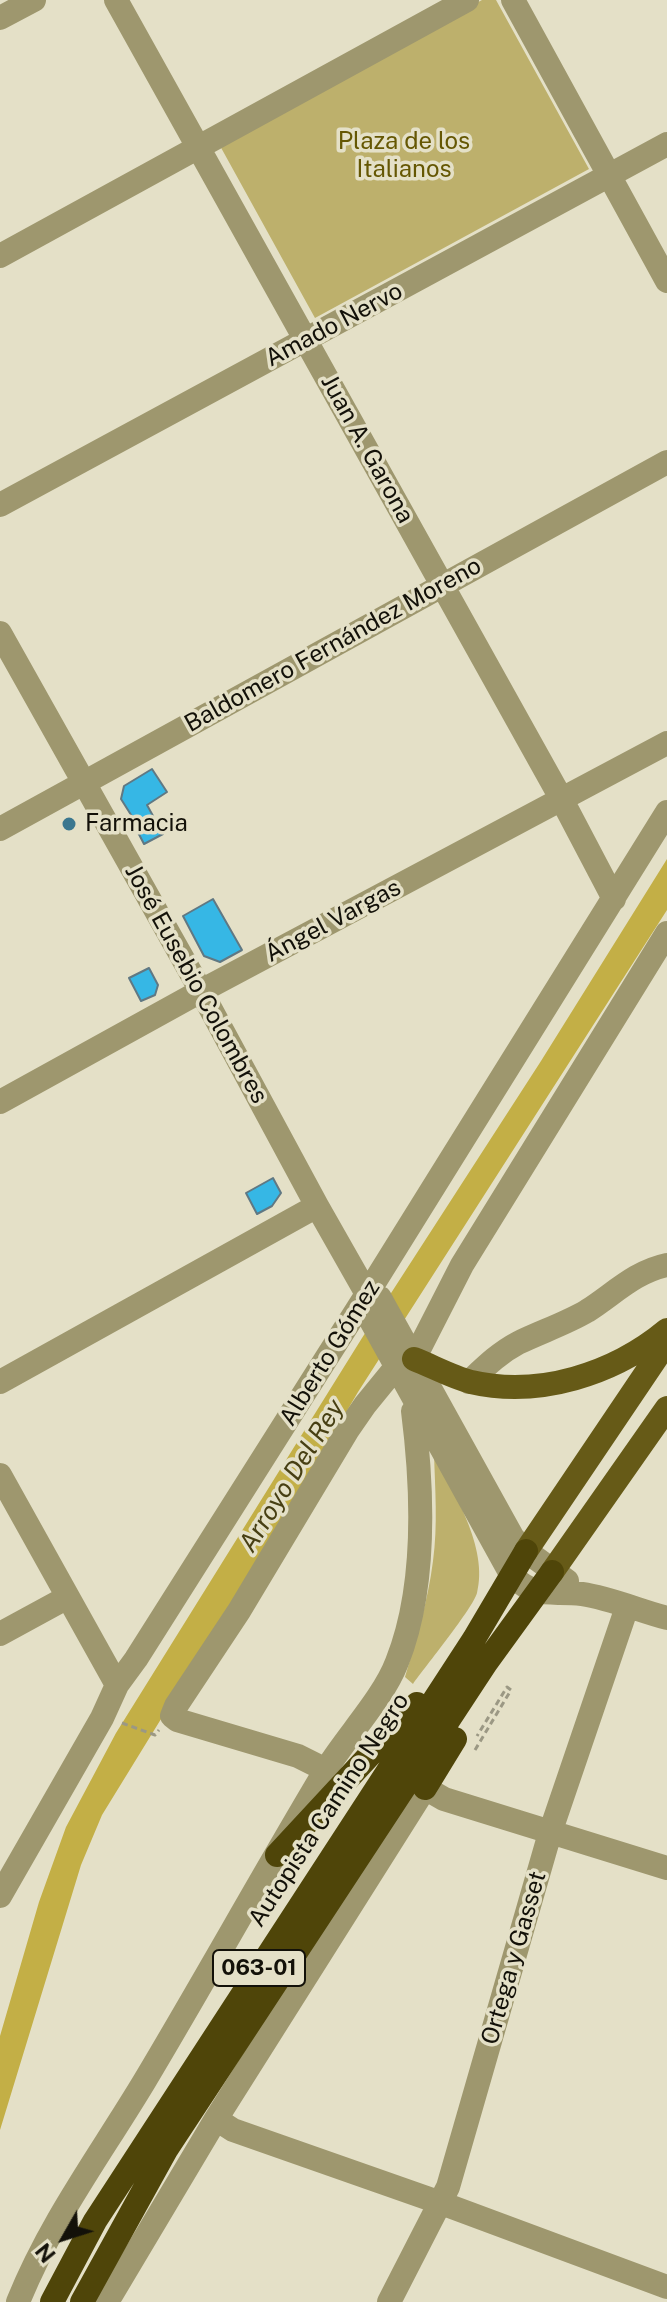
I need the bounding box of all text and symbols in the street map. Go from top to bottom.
park label: Plaza de los Italianos [338,128,470,184]
street label: Amado Nervo [260,277,408,373]
street label: Juan A. Garona [314,370,420,528]
street label: Baldomero Fernández Moreno [180,551,486,739]
place label: Farmacia [85,810,188,838]
marker: Farmacia [60,815,78,833]
street label: José Eusebio Colombres [118,860,274,1108]
street label: Ángel Vargas [260,873,406,969]
street label: Alberto Gómez [274,1275,386,1431]
water label: Arroyo Del Rey [233,1394,351,1558]
street label: Autopista Camino Negro [243,1688,415,1932]
street label: Ortega y Gasset [476,1868,552,2048]
road number: 063-01 [213,1950,305,1986]
north arrow [24,2198,104,2278]
text: N [30,2238,61,2268]

